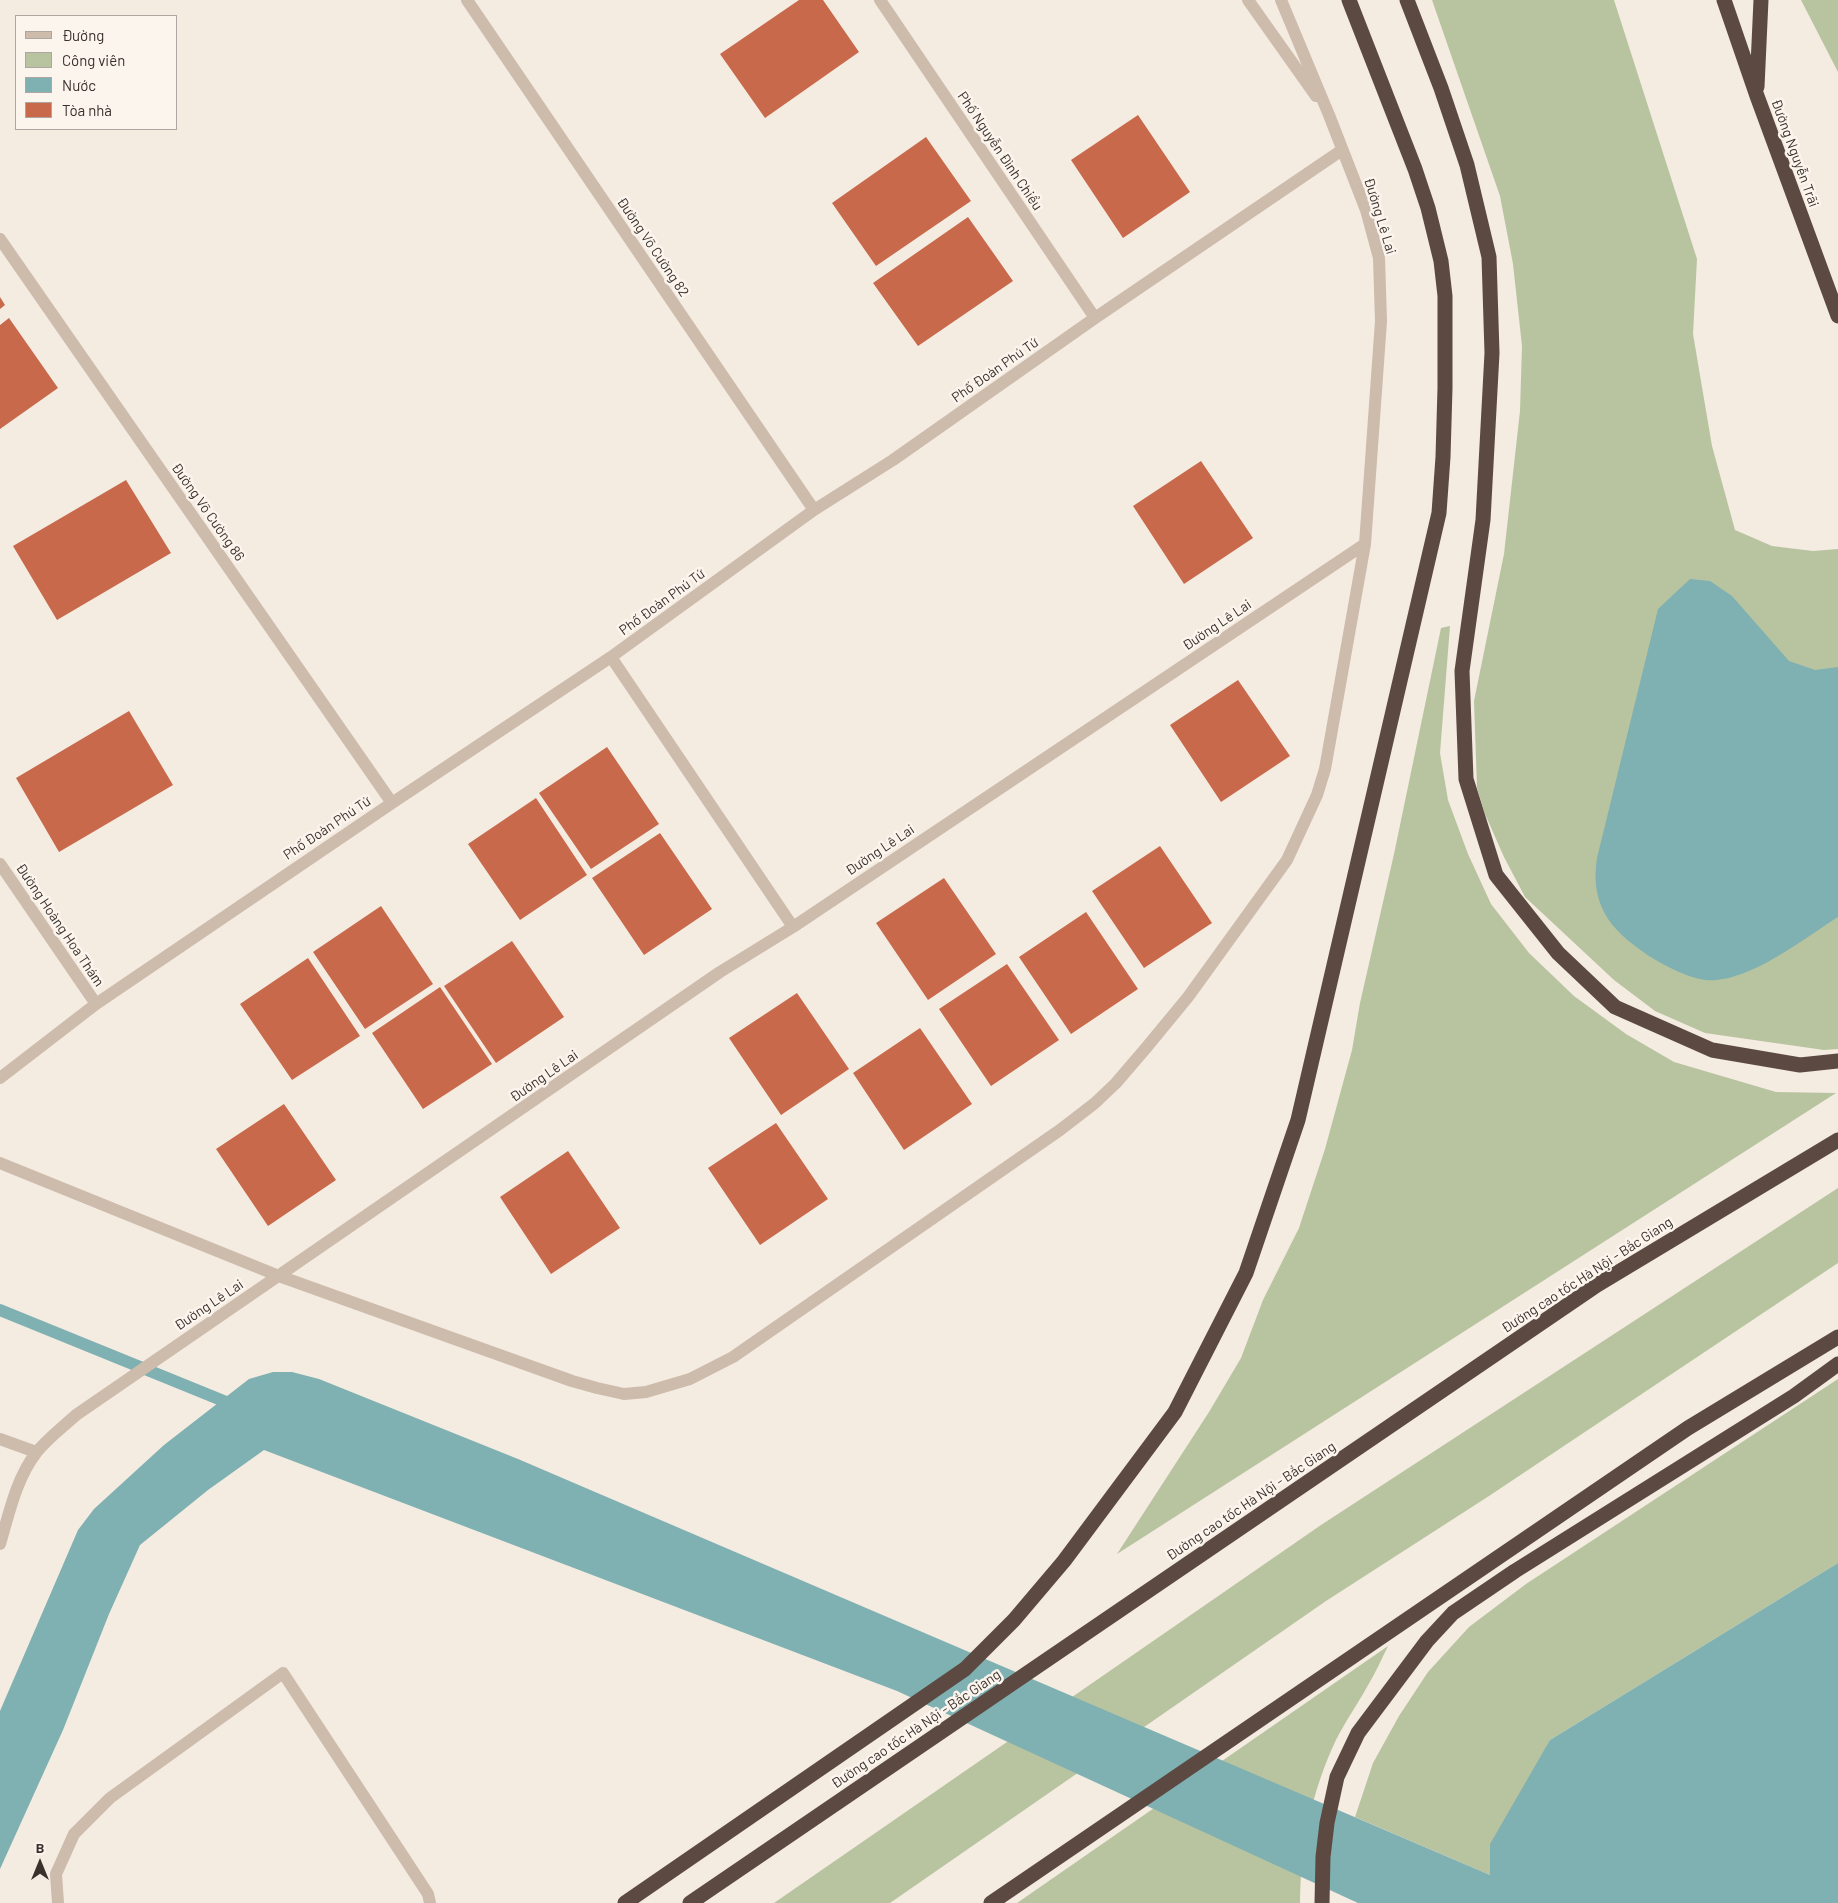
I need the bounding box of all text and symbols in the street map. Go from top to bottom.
legend [15,15,178,130]
text: Đường [62,26,104,44]
text: Công viên [62,51,125,69]
text: Nước [62,76,96,94]
street label: Phố Nguyễn Đình Chiểu [954,88,1046,214]
street label: Đường Nguyễn Trãi [1768,97,1822,209]
text: Tòa nhà [62,101,112,119]
street label: Đường Lê Lai [1360,176,1400,256]
street label: Đường Võ Cường 82 [614,194,692,300]
street label: Phố Đoàn Phú Tứ [948,334,1042,406]
street label: Đường Võ Cường 86 [168,460,248,564]
street label: Phố Đoàn Phú Tứ [616,565,708,639]
street label: Đường Lê Lai [1179,596,1255,654]
street label: Phố Đoàn Phú Tứ [280,793,374,863]
street label: Đường Lê Lai [842,821,918,879]
street label: Đường Hoàng Hoa Thám [12,860,108,990]
street label: Đường Lê Lai [507,1046,581,1106]
street label: Đường cao tốc Hà Nội - Bắc Giang [1498,1213,1676,1337]
street label: Đường Lê Lai [171,1276,247,1334]
street label: Đường cao tốc Hà Nội - Bắc Giang [1163,1438,1339,1564]
street label: Đường cao tốc Hà Nội - Bắc Giang [828,1666,1004,1792]
north arrow [15,1838,65,1888]
text: B [36,1839,44,1856]

